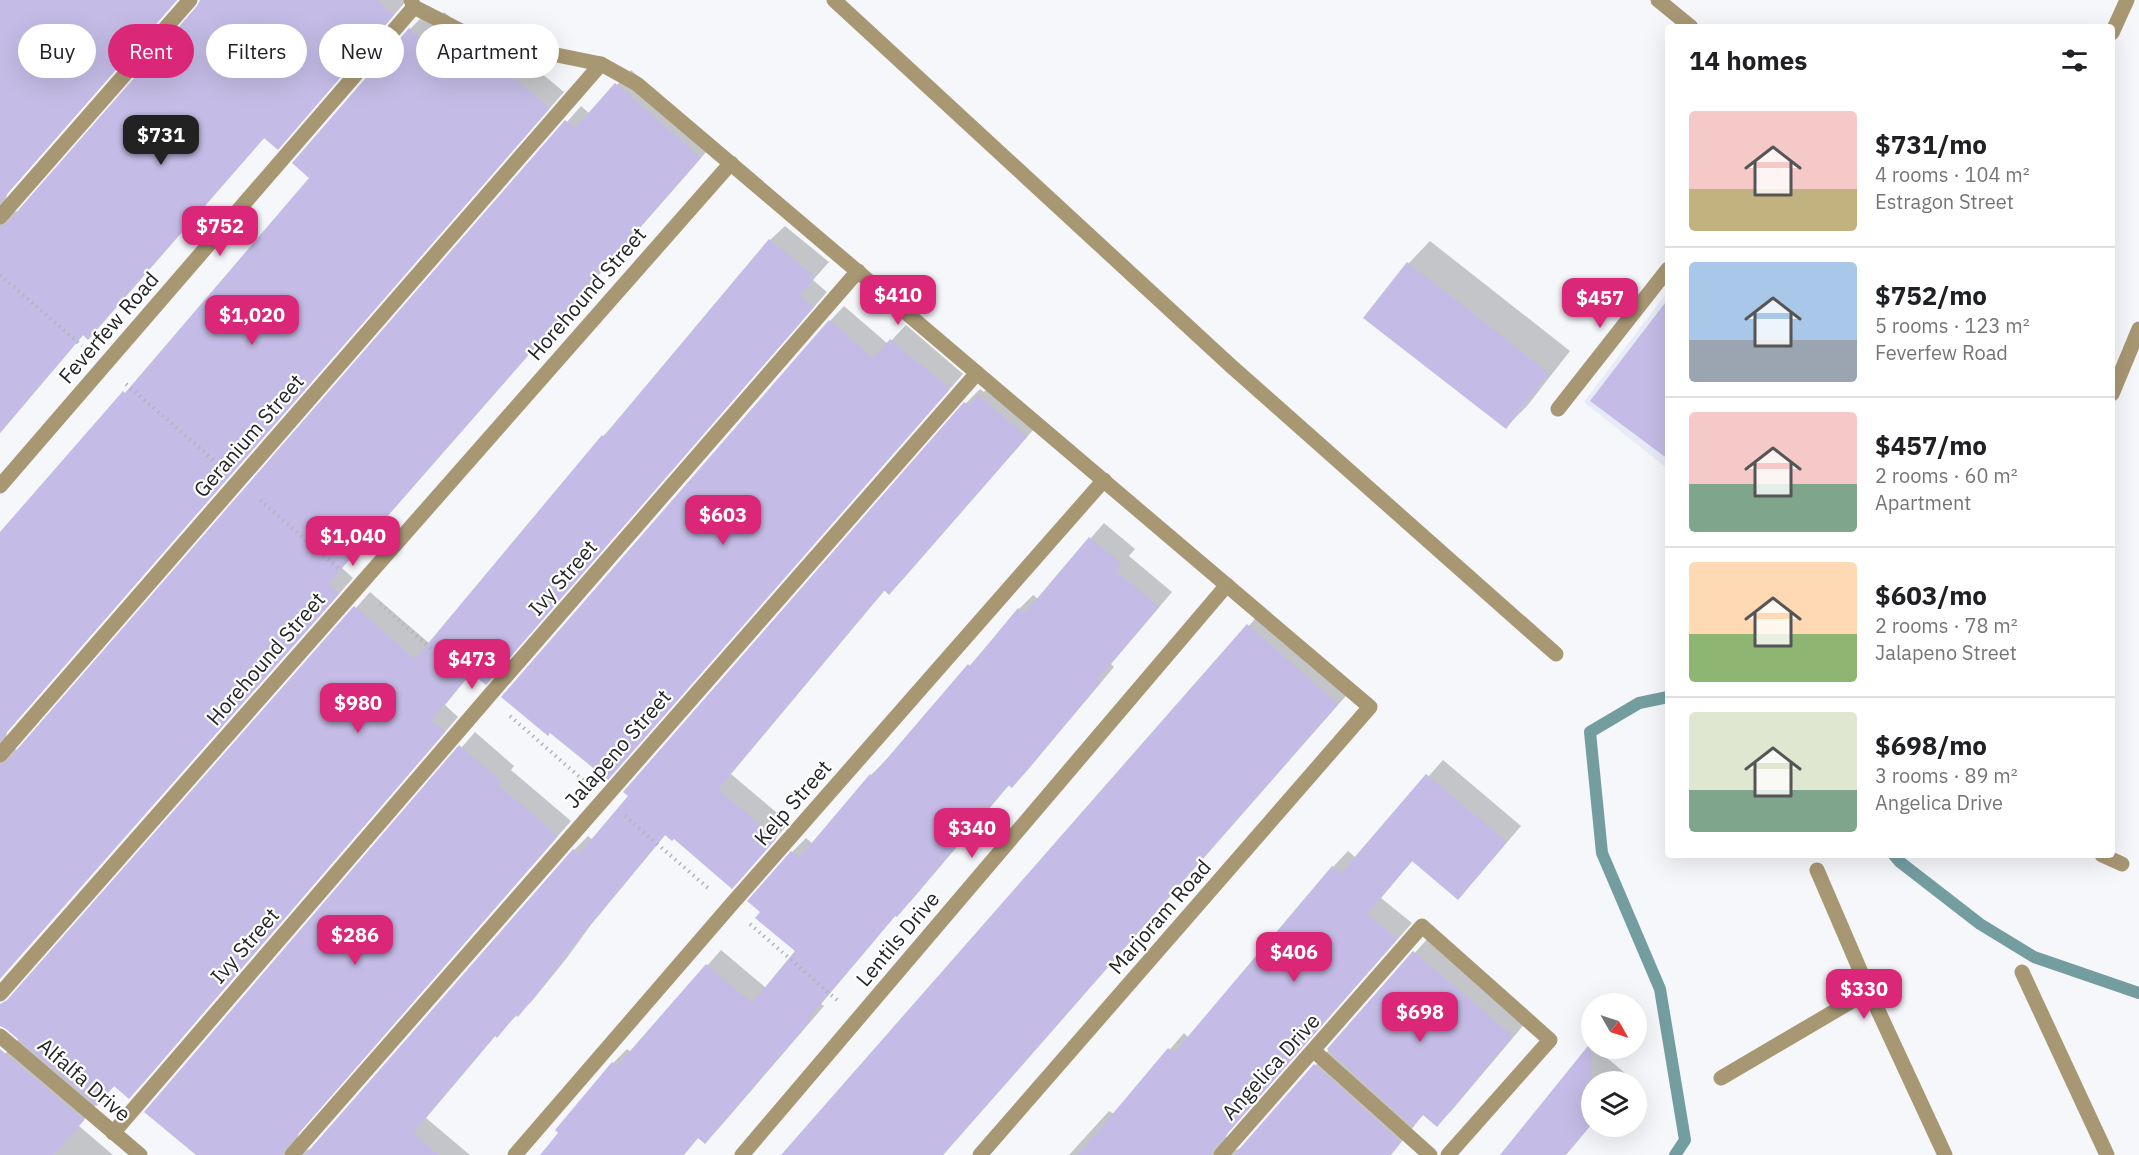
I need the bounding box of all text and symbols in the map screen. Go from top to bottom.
chip: Buy [18,24,96,78]
chip: Rent [108,24,194,78]
chip: Filters [206,24,307,78]
chip: New [319,24,404,78]
chip: Apartment [416,24,559,78]
text: 14 homes [1689,43,1807,77]
icon: filters [2058,44,2091,77]
pin: $731 [125,115,197,166]
text: $731 [137,121,185,148]
text: $731/mo [1875,127,1987,161]
icon: home [1737,135,1809,207]
text: 4 rooms · 104 m² [1875,161,2030,188]
text: Estragon Street [1875,188,2014,215]
pin: $752 [184,206,256,257]
text: $752 [196,212,244,239]
street label: Horehound Street [521,221,652,366]
street label: Feverfew Road [52,265,165,389]
pin: $410 [862,275,934,326]
pin: $457 [1564,278,1636,329]
text: $752/mo [1875,278,1987,312]
text: $410 [874,281,922,308]
text: $457 [1576,284,1624,311]
icon: home [1737,286,1809,358]
pin: $1,020 [203,295,301,346]
text: $1,020 [219,301,285,328]
text: 5 rooms · 123 m² [1875,312,2030,339]
text: Feverfew Road [1875,339,2008,366]
street label: Geranium Street [187,368,310,503]
text: $457/mo [1875,428,1987,462]
icon: home [1737,436,1809,508]
text: 2 rooms · 60 m² [1875,462,2018,489]
text: Apartment [1875,489,1971,516]
pin: $603 [687,495,759,546]
text: $603 [699,501,747,528]
pin: $1,040 [304,516,402,567]
text: $1,040 [320,522,386,549]
street label: Ivy Street [522,534,603,621]
text: $603/mo [1875,578,1987,612]
street label: Horehound Street [200,586,331,731]
icon: home [1737,586,1809,658]
text: 2 rooms · 78 m² [1875,612,2018,639]
pin: $473 [436,639,508,690]
text: Jalapeno Street [1875,639,2017,666]
text: $473 [448,645,496,672]
pin: $980 [322,683,394,734]
street label: Jalapeno Street [558,683,677,814]
text: $980 [334,689,382,716]
text: $698/mo [1875,728,1987,762]
icon: home [1737,736,1809,808]
street label: Kelp Street [747,754,837,851]
text: 3 rooms · 89 m² [1875,762,2018,789]
text: Angelica Drive [1875,789,2003,816]
pin: $340 [936,808,1008,859]
text: $340 [948,814,996,841]
street label: Marjoram Road [1102,853,1217,980]
street label: Lentils Drive [849,885,945,992]
street label: Ivy Street [204,902,285,989]
pin: $286 [319,915,391,966]
text: $286 [331,921,379,948]
pin: $406 [1258,932,1330,983]
text: $406 [1270,938,1318,965]
pin: $330 [1828,969,1900,1020]
text: $330 [1840,975,1888,1002]
pin: $698 [1384,992,1456,1043]
north arrow [1581,993,1647,1059]
map controls [1581,993,1647,1137]
text: $698 [1396,998,1444,1025]
street label: Angelica Drive [1215,1007,1326,1126]
street label: Alfalfa Drive [32,1031,137,1127]
button: layers [1581,1071,1647,1137]

